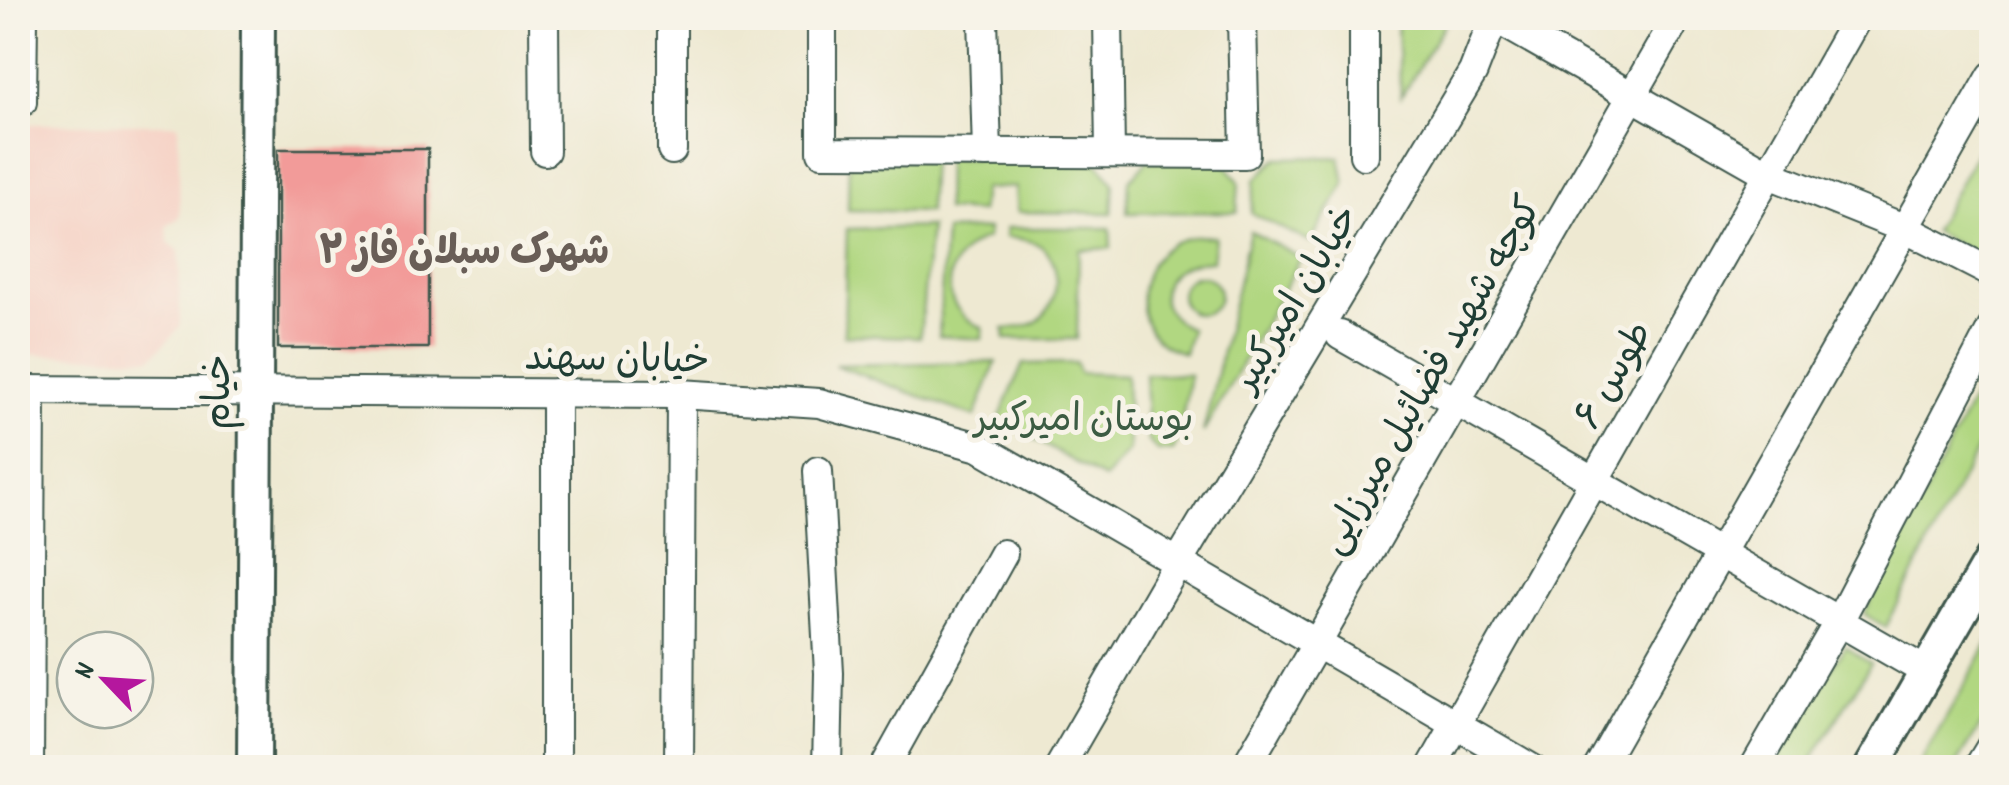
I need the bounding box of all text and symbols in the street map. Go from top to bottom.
street label: کوچه شهید فضائیل میرزایی [1308,187,1559,566]
street label: خیابان امیرکبیر [1220,196,1376,406]
district label: شهرک سبلان فاز ۲ [319,227,609,284]
street label: طوس ۶ [1564,312,1670,441]
street label: خیابان سهند [524,333,710,392]
street label: خیام [194,354,249,430]
park label: بوستان امیرکبیر [971,395,1194,450]
north arrow [55,630,155,730]
text: N [66,657,108,686]

